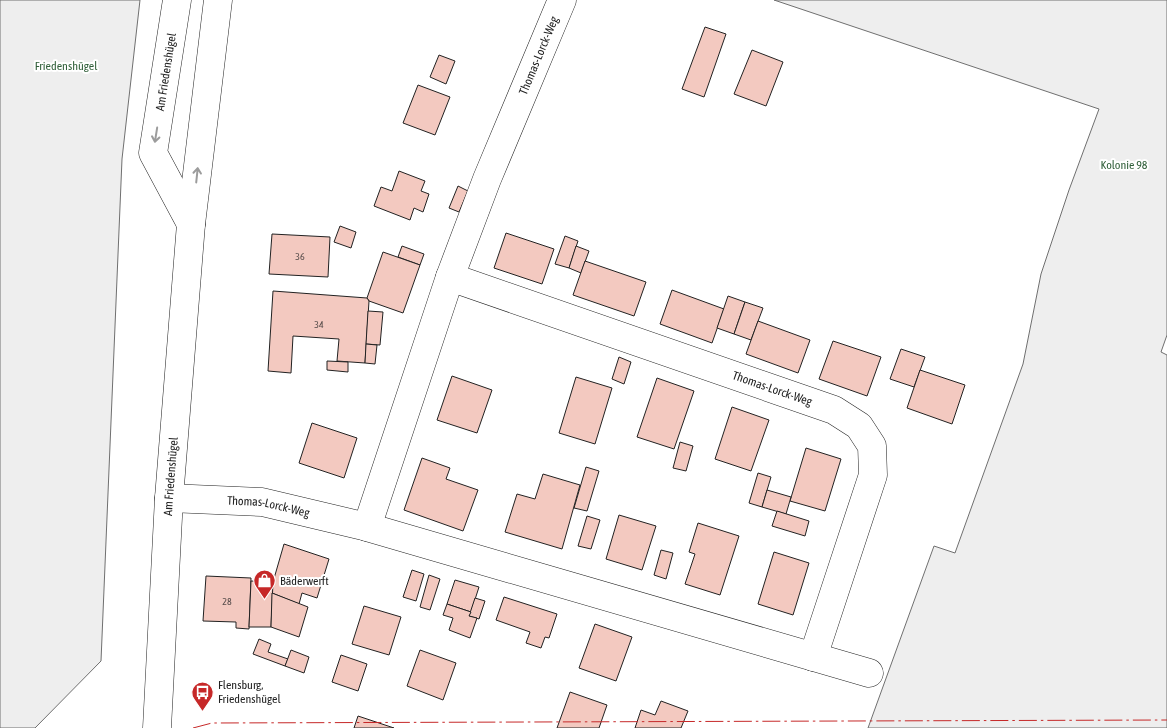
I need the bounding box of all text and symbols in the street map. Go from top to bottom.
street label: Thomas-Lorck-Weg [516,14,562,97]
street label: Am Friedenshügel [153,31,179,112]
park label: Friedenshügel [35,59,98,73]
one-way arrow [151,126,161,142]
park label: Kolonie 98 [1101,158,1148,172]
one-way arrow [192,167,202,183]
house number: 36 [295,251,305,262]
house number: 34 [314,319,324,330]
street label: Thomas-Lorck-Weg [730,368,815,409]
street label: Am Friedenshügel [161,436,181,516]
street label: Thomas-Lorck-Weg [227,494,312,520]
shop icon: Bäderwerft [252,569,276,600]
place label: Bäderwerft [280,574,329,588]
house number: 28 [222,596,232,607]
place label: Flensburg, Friedenshügel [218,678,281,706]
bus stop icon: Flensburg, Friedenshügel [190,680,214,711]

